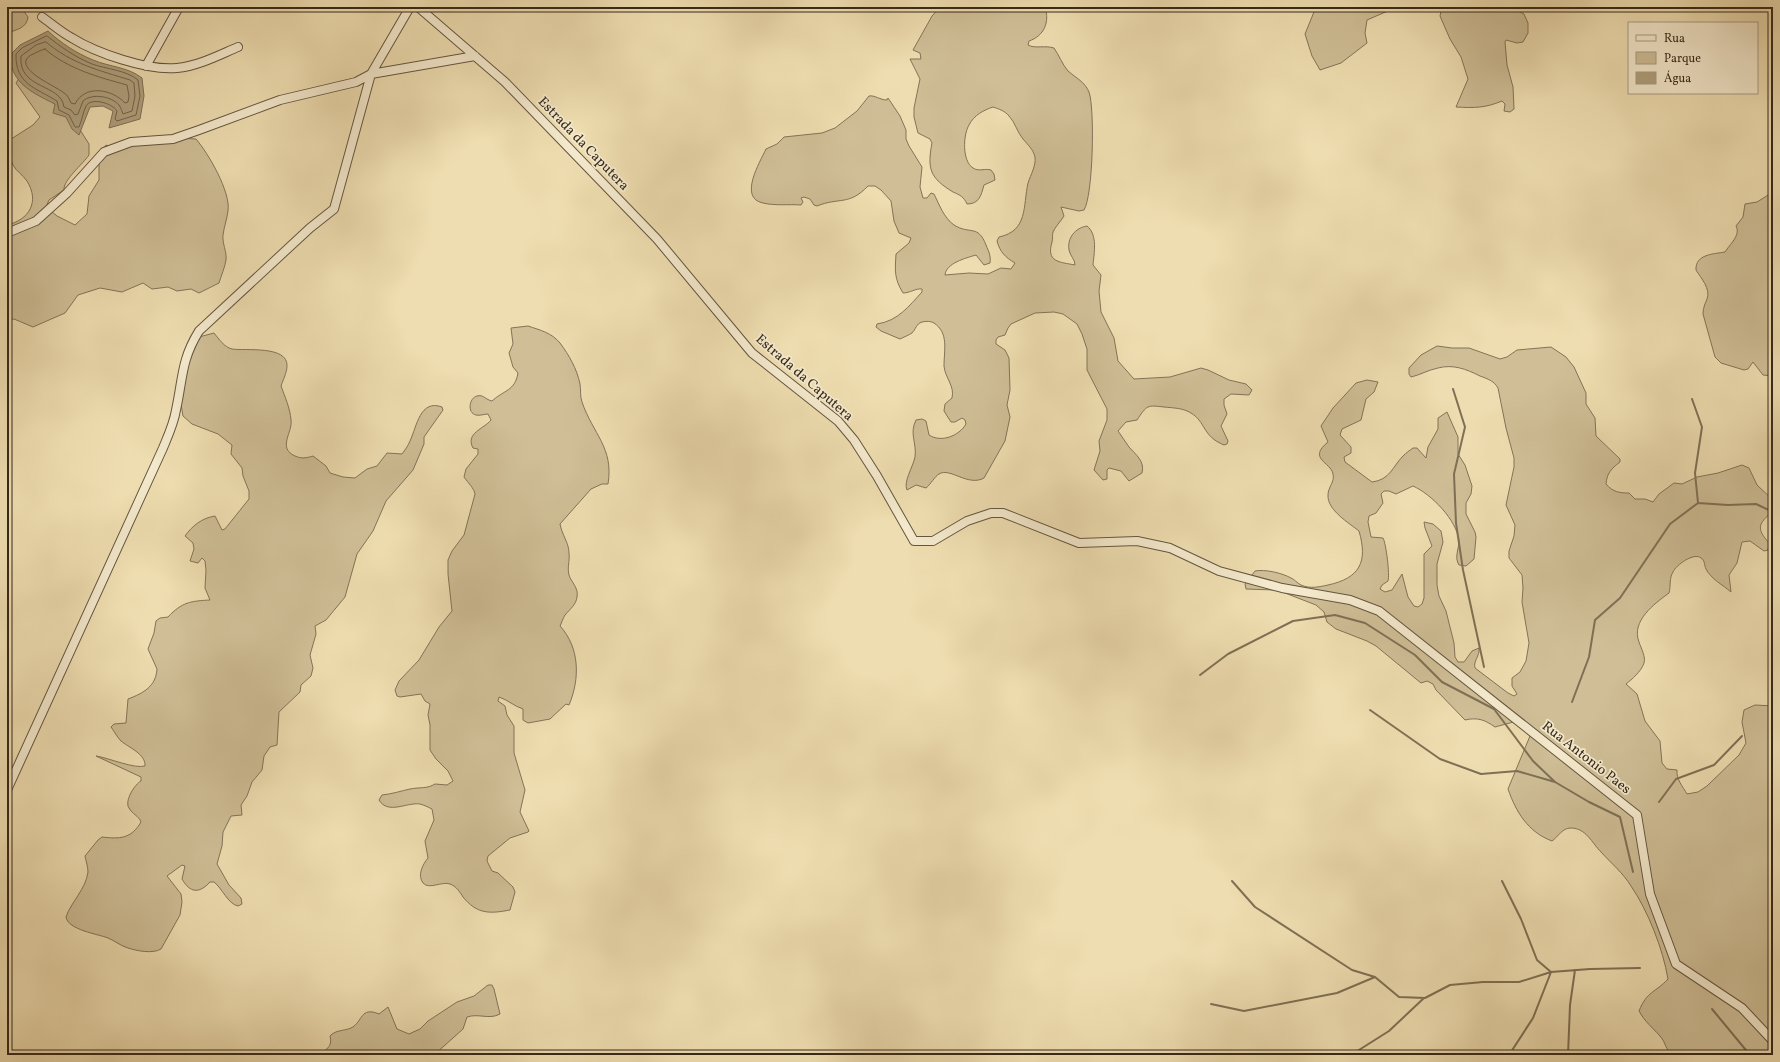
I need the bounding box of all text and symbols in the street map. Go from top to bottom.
legend [1628,22,1758,94]
text: Rua [1664,31,1685,47]
text: Parque [1664,51,1701,67]
text: Água [1664,70,1691,87]
street label: Estrada da Caputera [533,93,633,195]
street label: Estrada da Caputera [751,330,857,426]
street label: Rua Antonio Paes [1538,717,1634,799]

